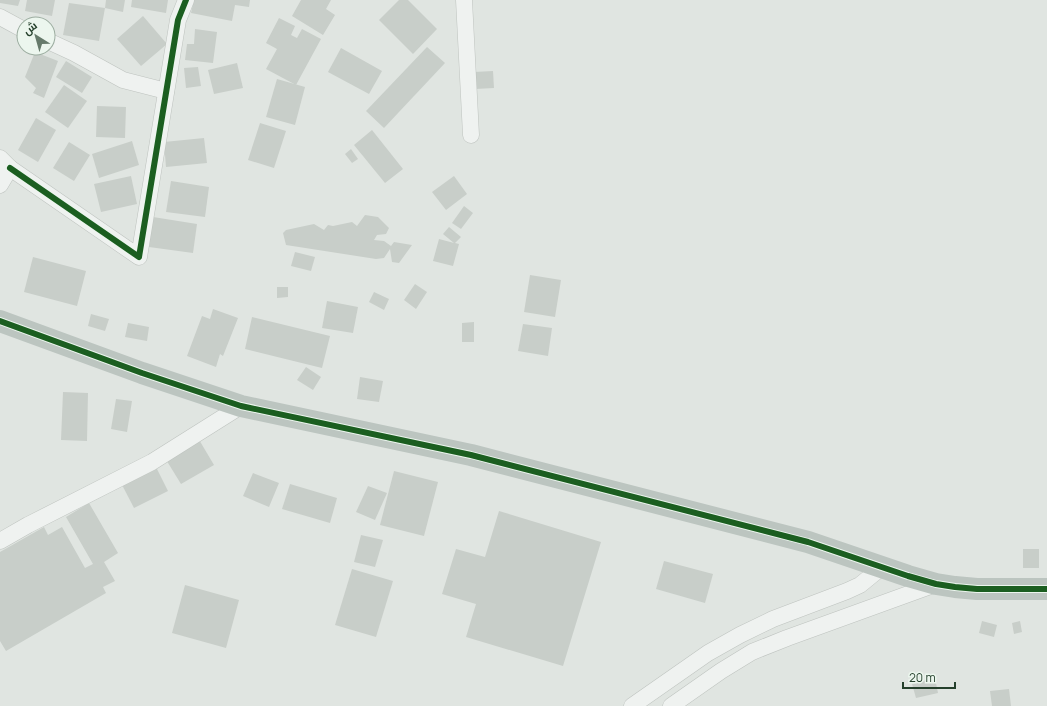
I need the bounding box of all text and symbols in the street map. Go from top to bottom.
north arrow [16,16,56,56]
text: ش [20,17,40,38]
scale bar [903,664,955,690]
text: 20 m [909,669,936,686]

